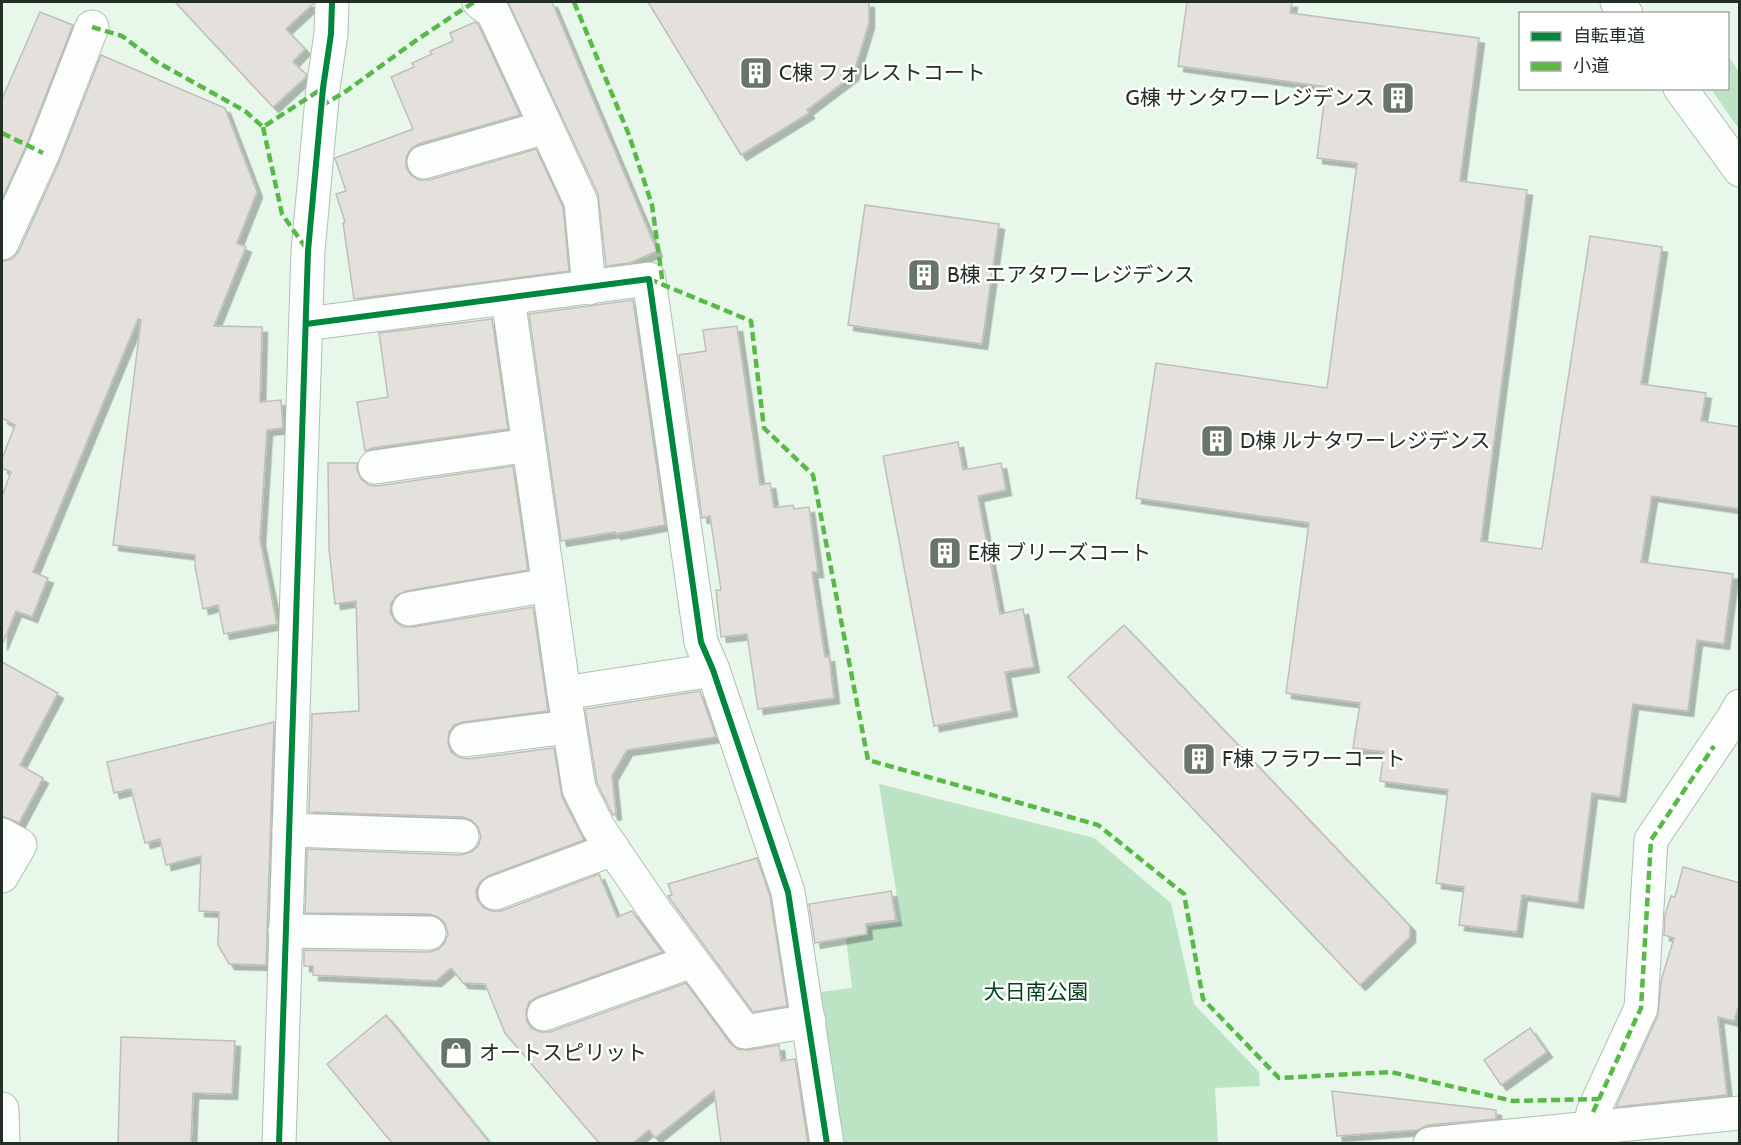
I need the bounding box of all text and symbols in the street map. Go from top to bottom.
legend [1519,12,1729,90]
text: 自転車道 [1573,25,1645,47]
building icon: C棟 フォレストコート [738,55,774,91]
text: 小道 [1573,55,1609,77]
place label: C棟 フォレストコート [779,60,986,85]
building icon: G棟 サンタワーレジデンス [1380,80,1416,116]
place label: G棟 サンタワーレジデンス [1126,85,1375,110]
building icon: B棟 エアタワーレジデンス [906,257,942,293]
place label: B棟 エアタワーレジデンス [947,262,1195,287]
building icon: D棟 ルナタワーレジデンス [1199,423,1235,459]
place label: D棟 ルナタワーレジデンス [1240,428,1491,453]
building icon: E棟 ブリーズコート [927,535,963,571]
place label: E棟 ブリーズコート [968,540,1151,565]
building icon: F棟 フラワーコート [1181,741,1217,777]
place label: F棟 フラワーコート [1222,746,1406,771]
park label: 大日南公園 [984,979,1089,1004]
shop icon: オートスピリット [438,1035,474,1071]
place label: オートスピリット [479,1040,647,1065]

